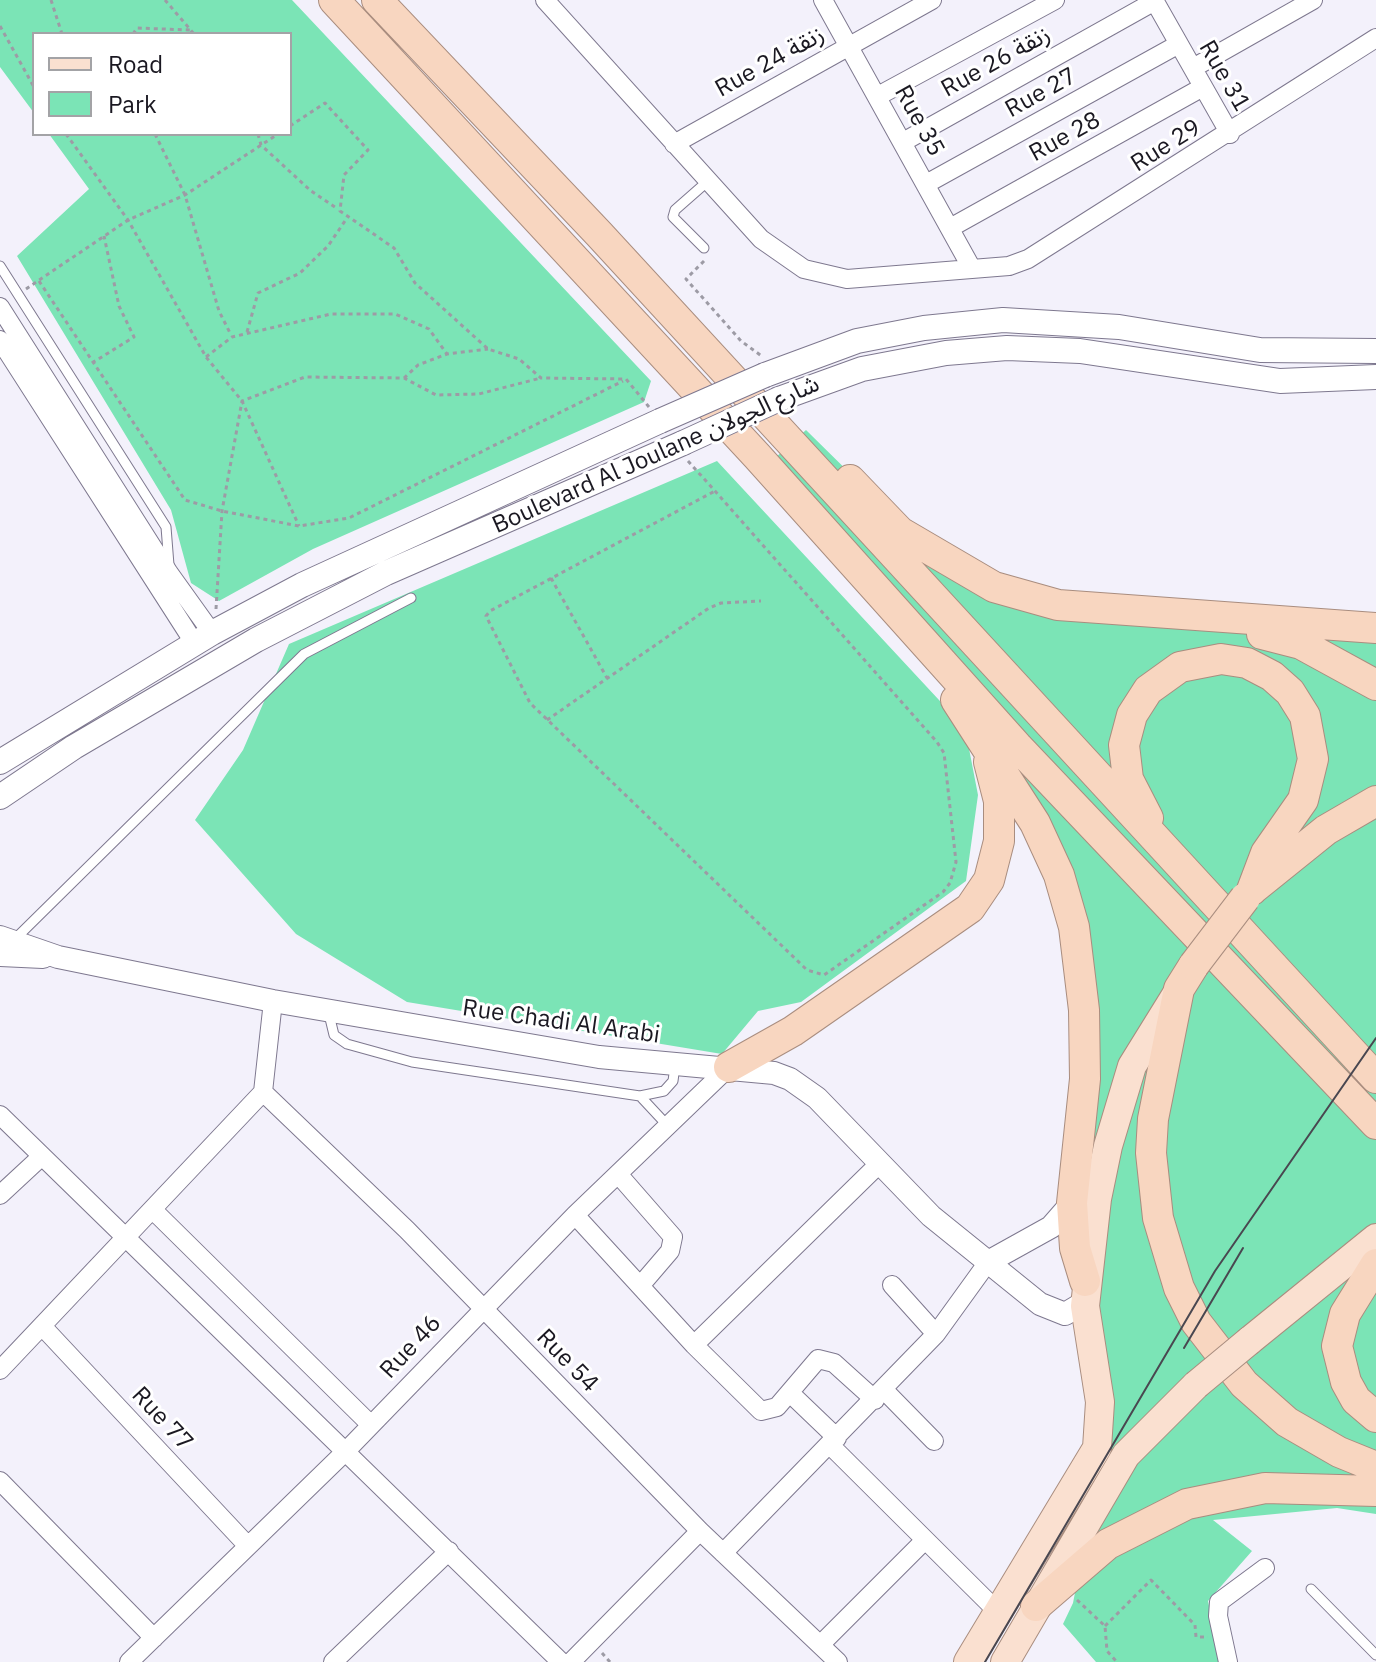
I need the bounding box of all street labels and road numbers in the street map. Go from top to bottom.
street label: Rue 24 زنقة [710,20,830,104]
street label: Rue 26 زنقة [936,20,1056,104]
street label: Rue 31 [1192,36,1256,116]
street label: Rue 27 [1001,62,1081,124]
street label: Rue 35 [888,81,950,161]
street label: Rue 28 [1025,106,1105,168]
street label: Rue 29 [1126,113,1206,179]
street label: Boulevard Al Joulane شارع الجولان [488,370,824,540]
street label: Rue Chadi Al Arabi [460,994,662,1050]
street label: Rue 46 [374,1309,448,1385]
street label: Rue 54 [530,1323,604,1399]
street label: Rue 77 [125,1381,199,1457]

